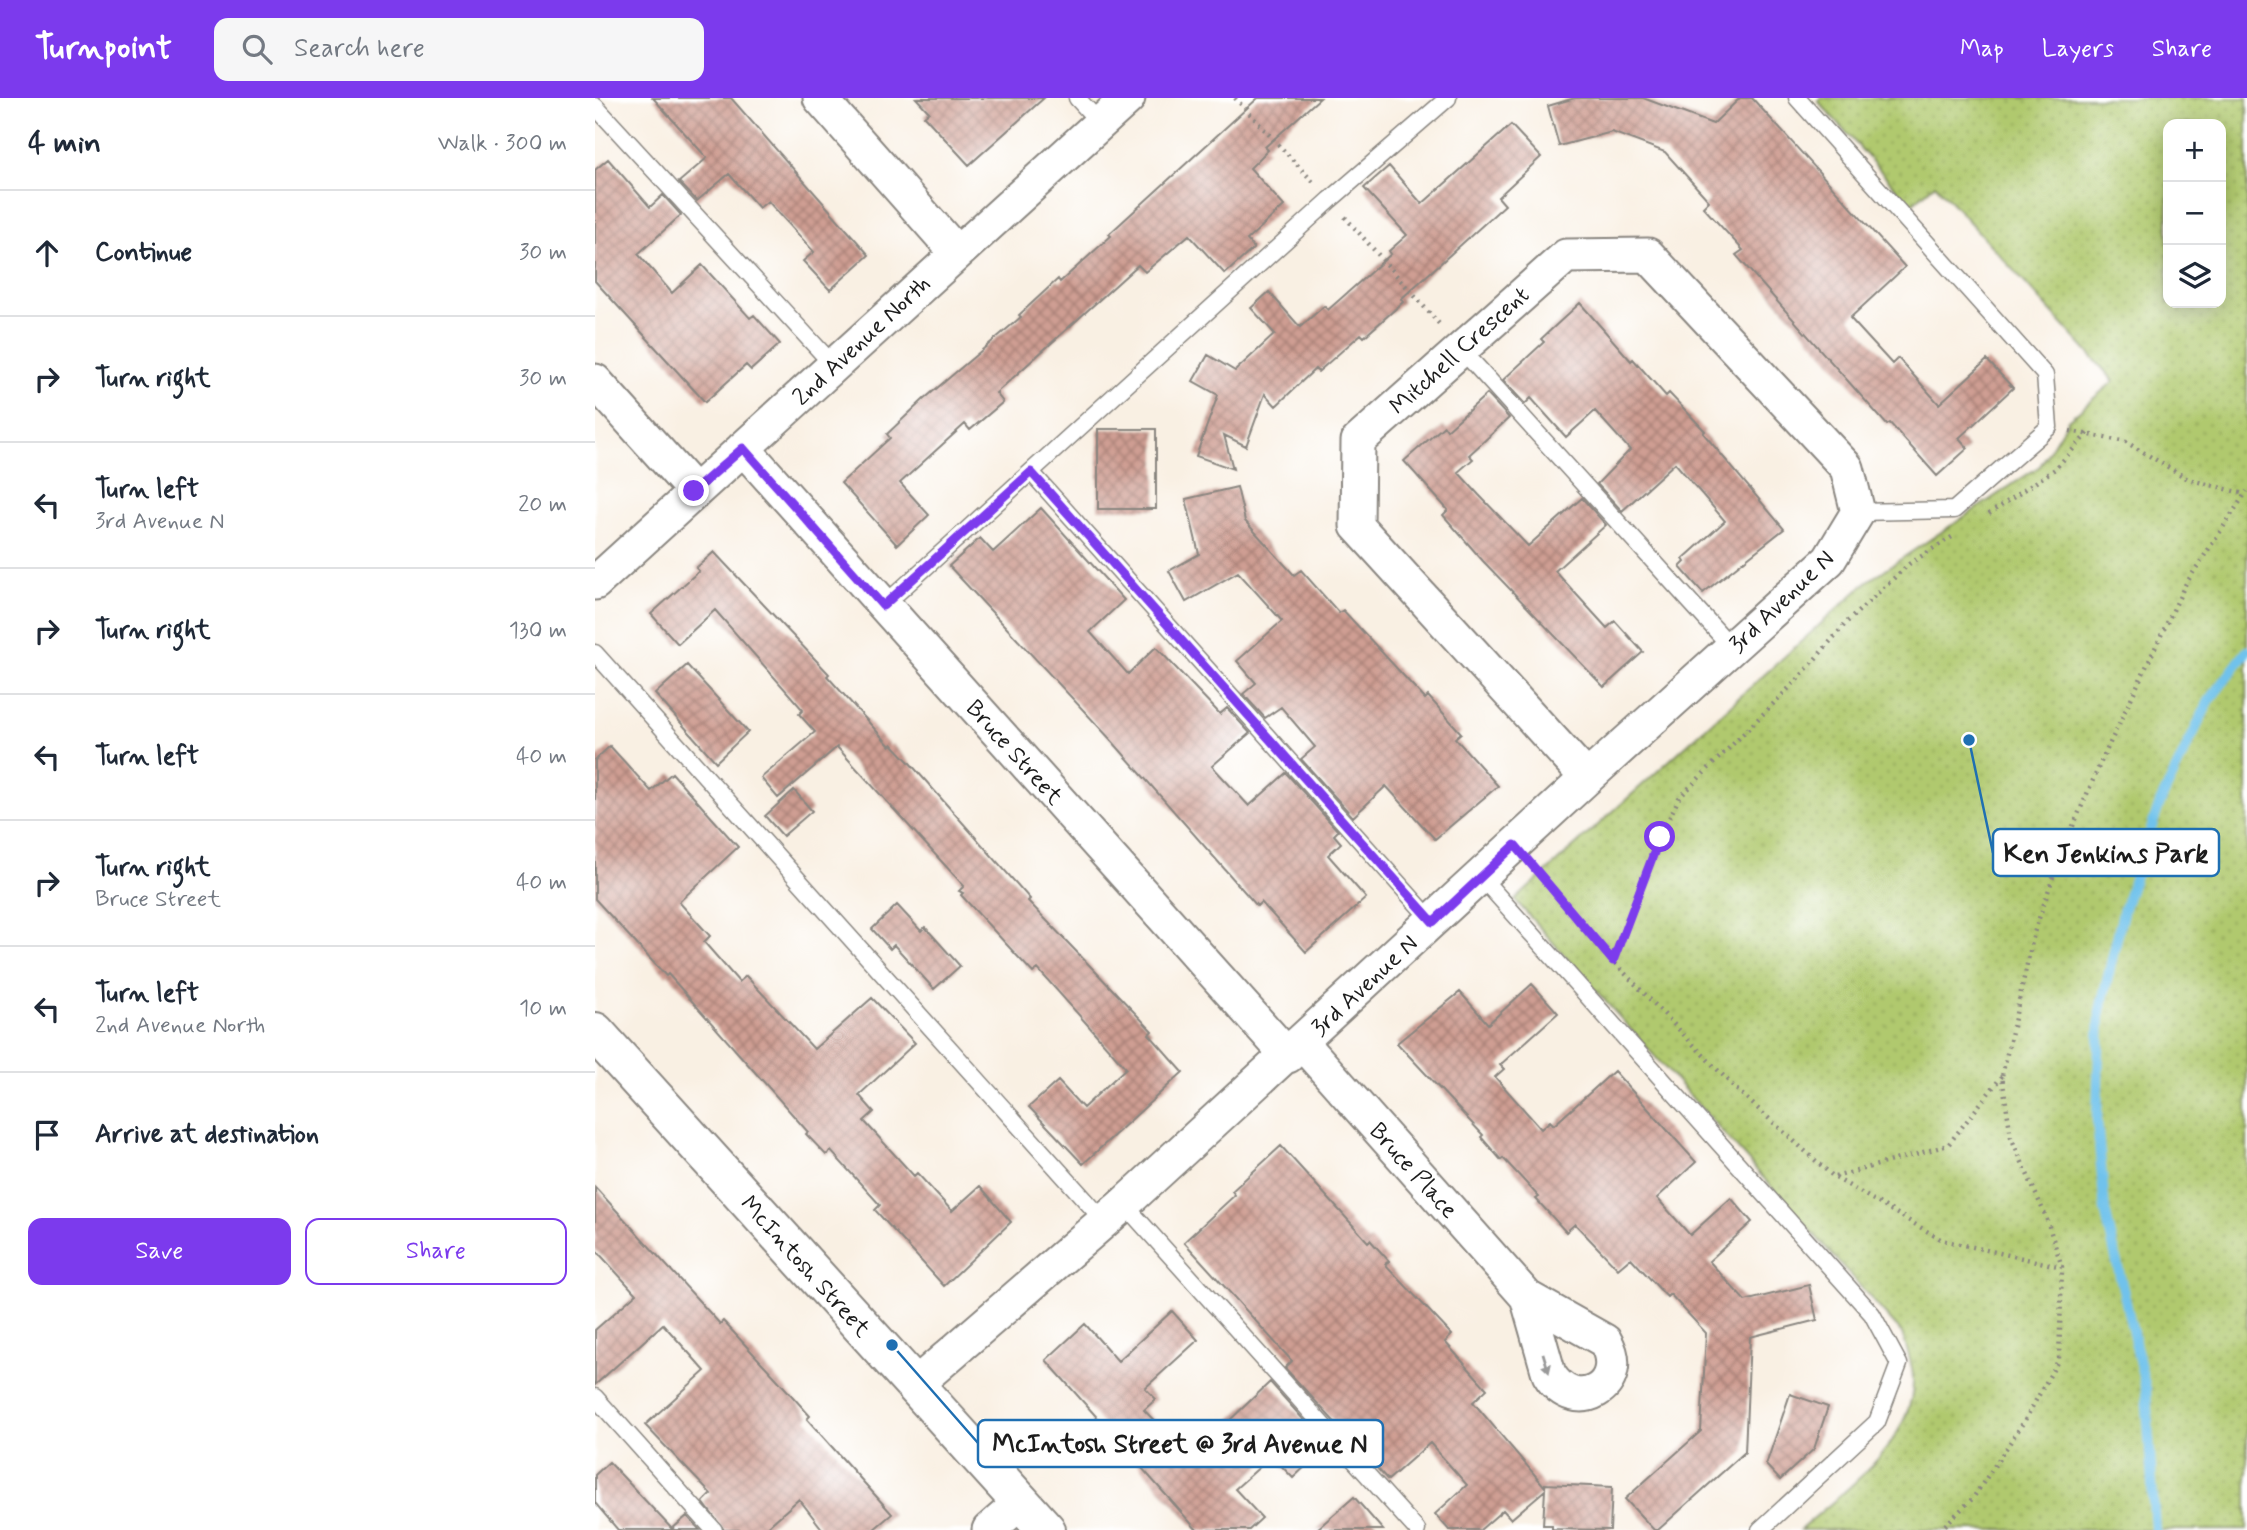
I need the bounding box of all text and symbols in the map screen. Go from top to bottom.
search box [214,18,704,81]
text: Turnpoint [35,27,172,71]
icon: search [238,30,276,68]
text: Search here [294,32,425,66]
text: Map [1960,34,2004,65]
text: Layers [2042,34,2114,65]
text: Share [2152,34,2212,65]
map controls [2163,119,2226,308]
button: + [2163,119,2226,182]
text: 4 min [28,124,101,163]
text: Walk · 300 m [438,129,567,159]
button: − [2163,182,2226,245]
icon: ahead [28,234,66,272]
text: Continue [95,236,192,270]
text: 30 m [519,238,567,268]
button: layers [2163,245,2226,308]
street label: 2nd Avenue North [786,269,938,413]
street label: Mitchell Crescent [1384,280,1536,422]
icon: right [28,360,66,398]
text: Turn right [95,362,211,396]
text: 30 m [519,364,567,394]
text: Turn left [95,473,199,507]
route end [678,475,709,506]
icon: left [28,486,66,524]
text: 20 m [518,490,567,520]
text: 3rd Avenue N [95,507,225,537]
street label: 3rd Avenue N [1723,544,1841,660]
icon: right [28,612,66,650]
text: Turn right [95,614,211,648]
text: 130 m [509,616,567,646]
street label: Bruce Street [958,694,1069,812]
icon: left [28,738,66,776]
text: Turn left [95,740,199,774]
text: 40 m [516,742,567,772]
route start [1644,821,1675,852]
callout: Ken Jenkins Park [1993,829,2219,876]
text: Ken Jenkins Park [2004,838,2208,872]
text: Turn right [95,851,211,885]
icon: right [28,864,66,902]
text: 40 m [516,868,567,898]
text: Bruce Street [95,885,221,915]
street label: 3rd Avenue N [1305,929,1425,1044]
text: Turn left [95,977,199,1011]
icon: left [28,990,66,1028]
text: 10 m [519,994,567,1024]
text: 2nd Avenue North [95,1011,265,1041]
icon: arrive [28,1116,66,1154]
street label: Bruce Place [1362,1117,1464,1226]
text: Arrive at destination [95,1118,319,1152]
street label: McIntosh Street [733,1189,877,1345]
button: Save [28,1218,291,1285]
button: Share [305,1218,567,1285]
one-way arrow [1541,1353,1551,1374]
callout: McIntosh Street @ 3rd Avenue N [978,1420,1383,1467]
text: McIntosh Street @ 3rd Avenue N [992,1428,1368,1462]

